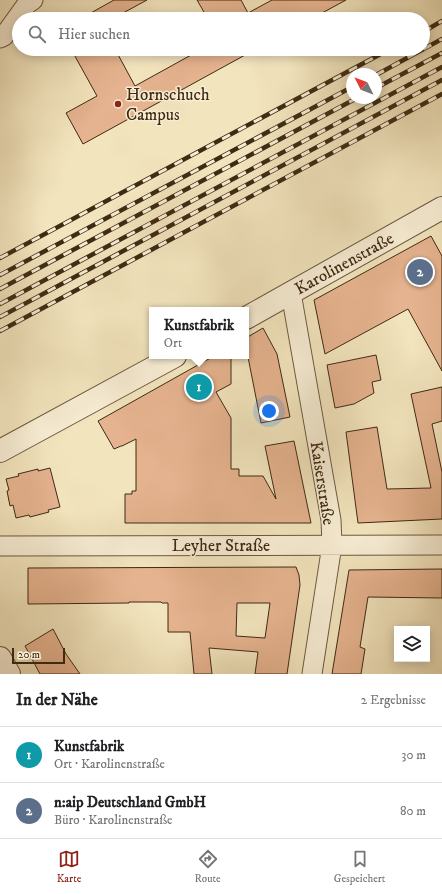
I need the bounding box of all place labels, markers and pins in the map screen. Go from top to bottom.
place label: Hornschuch Campus [126,84,210,126]
marker: Hornschuch Campus [113,99,123,109]
pin: 2 [407,257,433,287]
pin: 1 [186,372,212,402]

